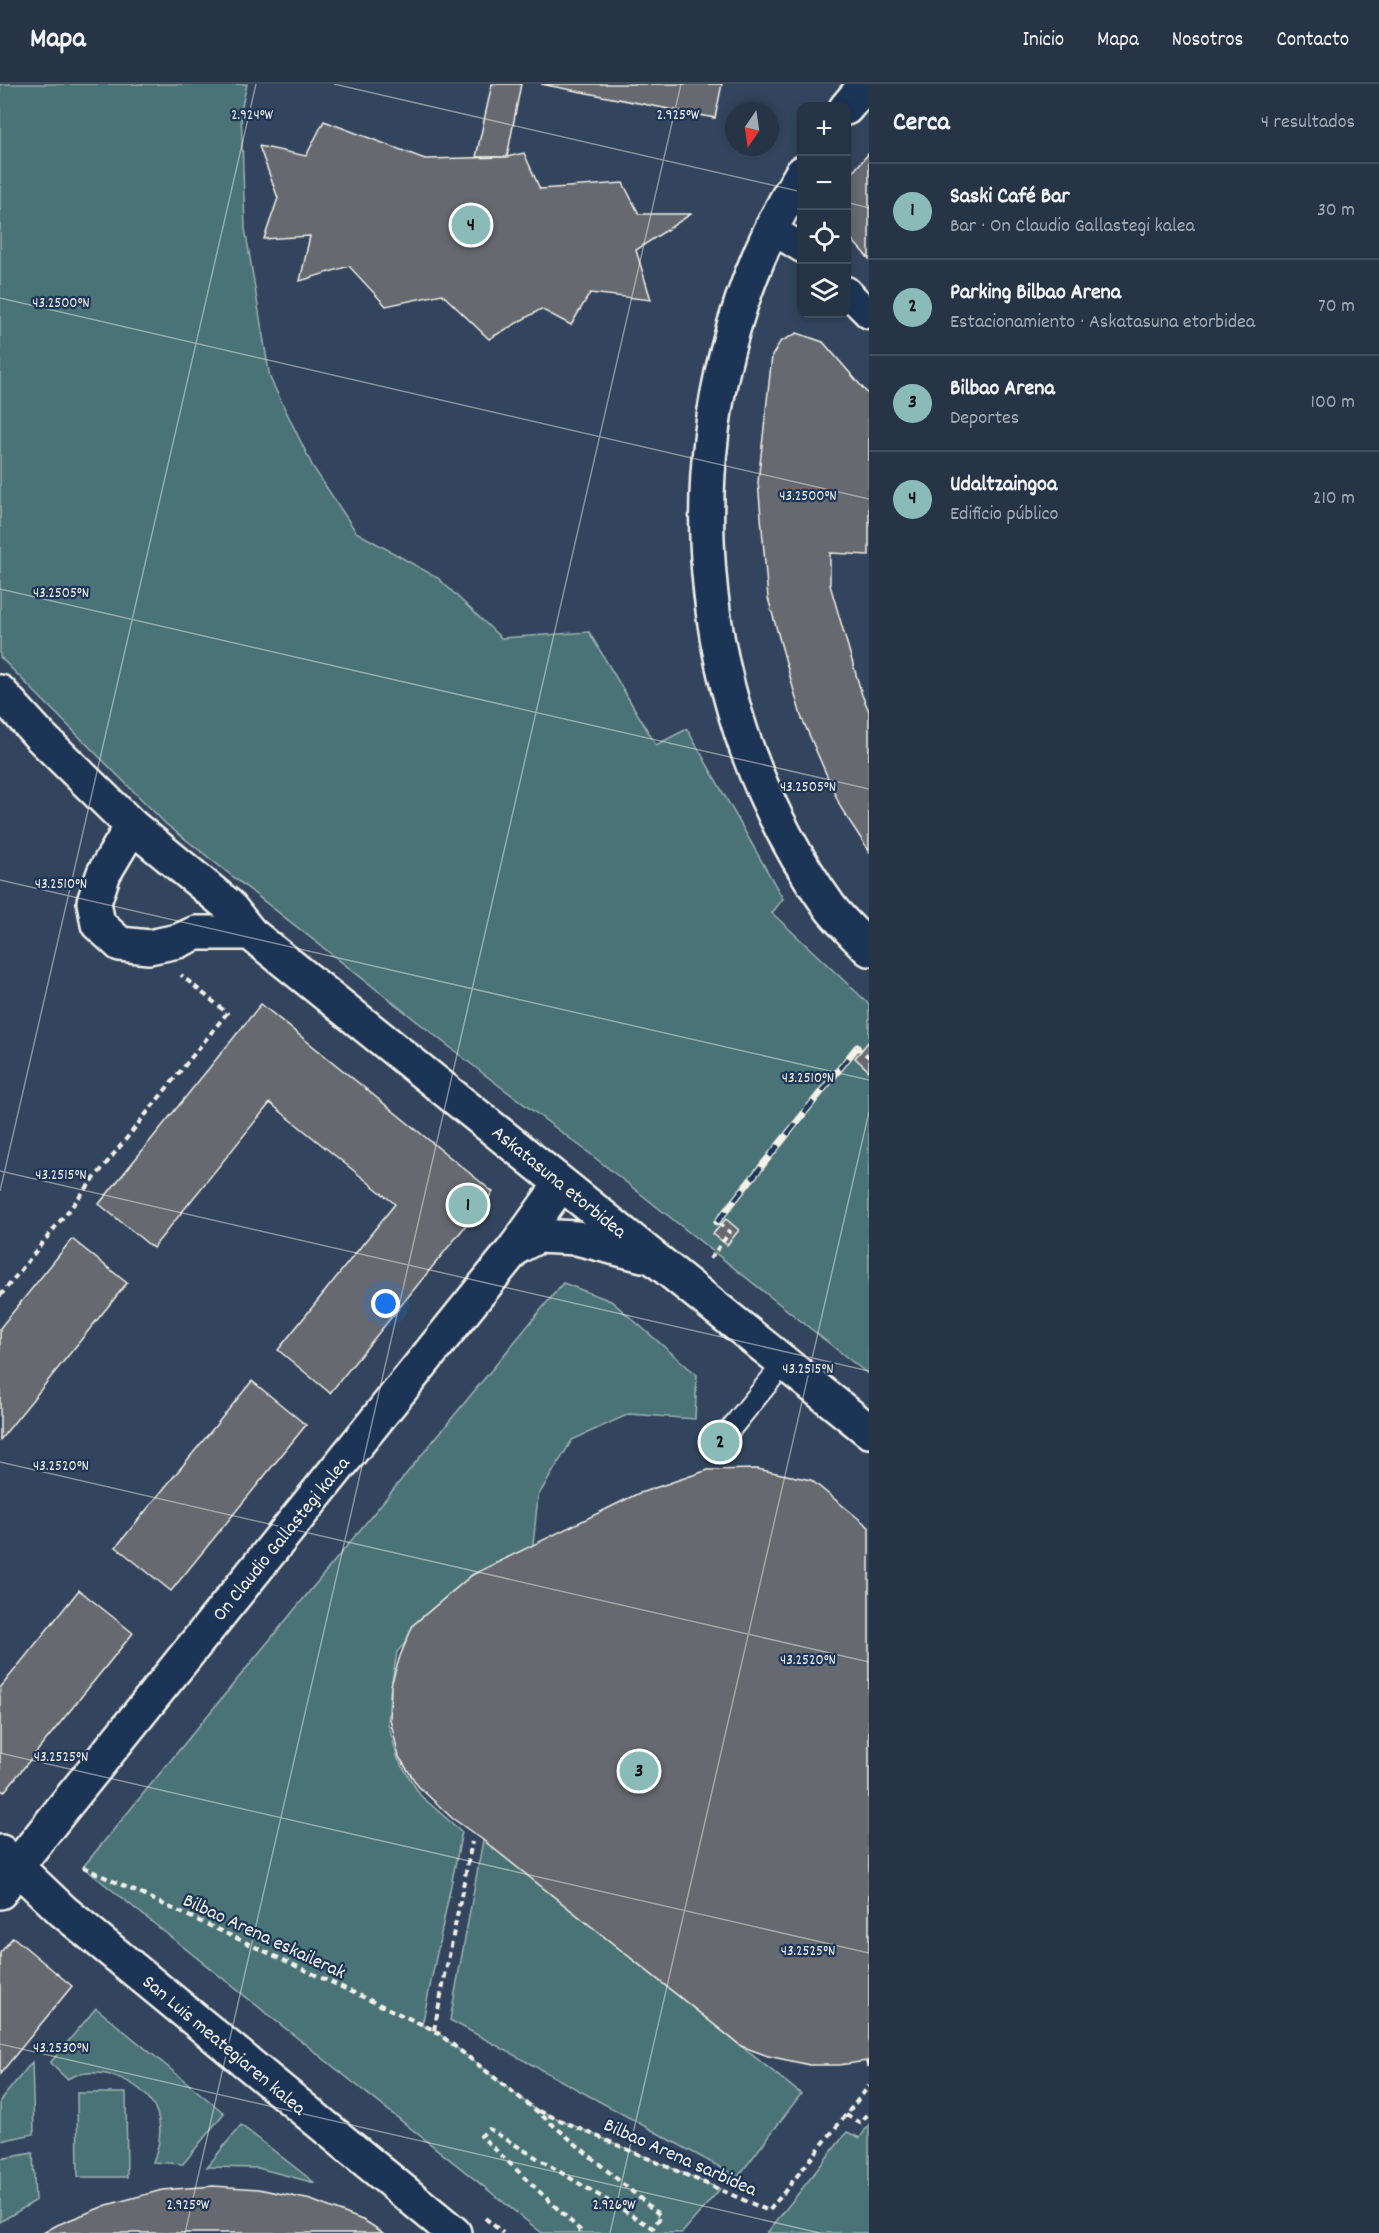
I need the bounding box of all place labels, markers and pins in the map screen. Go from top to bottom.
pin: 4 [452,202,490,248]
pin: 1 [448,1182,488,1228]
pin: 2 [700,1420,740,1464]
pin: 3 [620,1748,658,1794]

